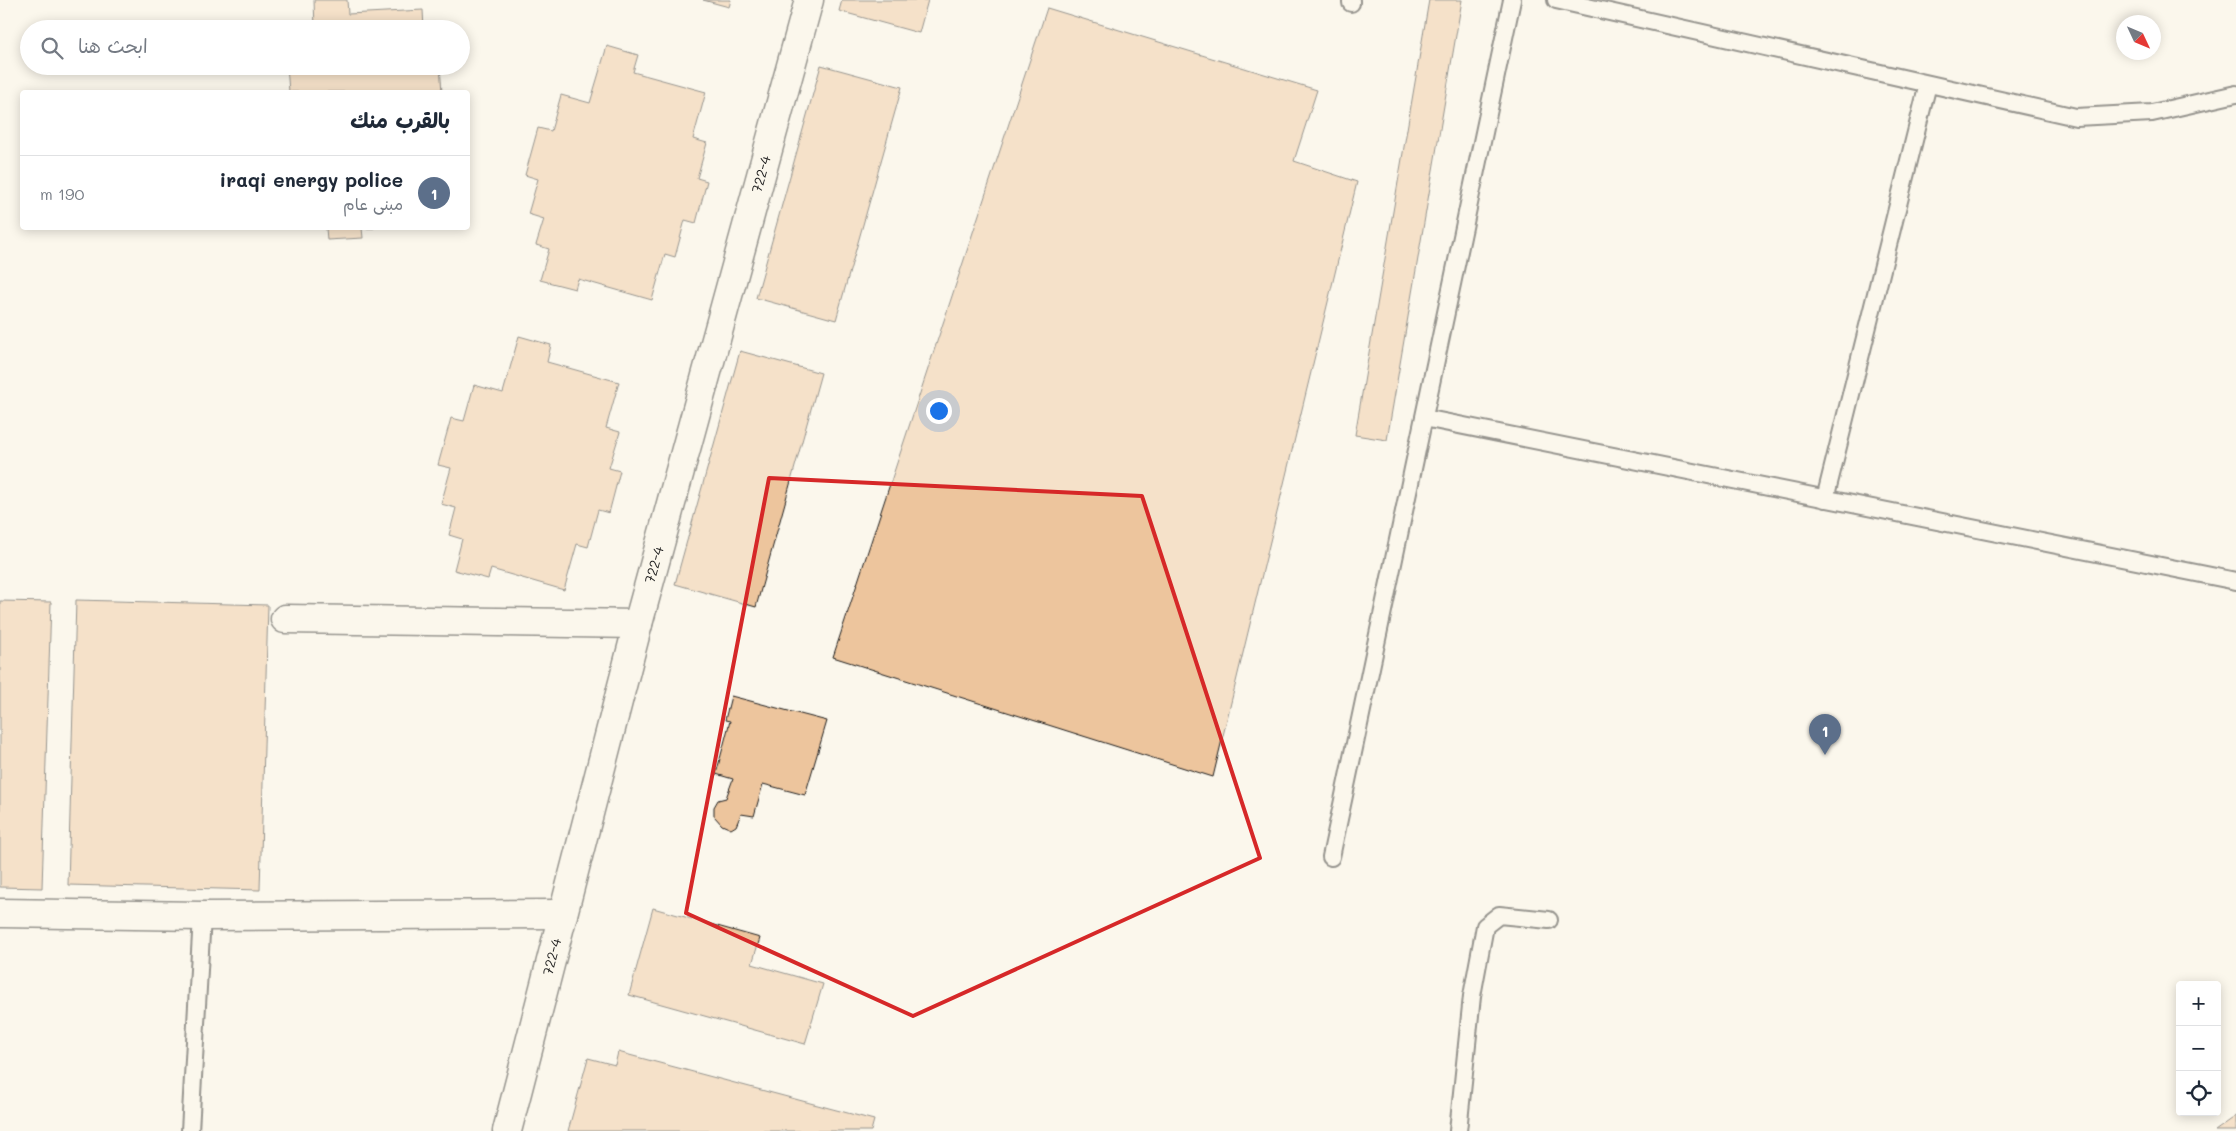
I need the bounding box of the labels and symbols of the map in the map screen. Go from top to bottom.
north arrow [2116,15,2161,60]
street label: 722-4 [747,153,775,195]
your location [926,398,952,424]
street label: 722-4 [640,543,668,585]
pin: 1 [1809,714,1841,755]
street label: 722-4 [538,935,566,977]

